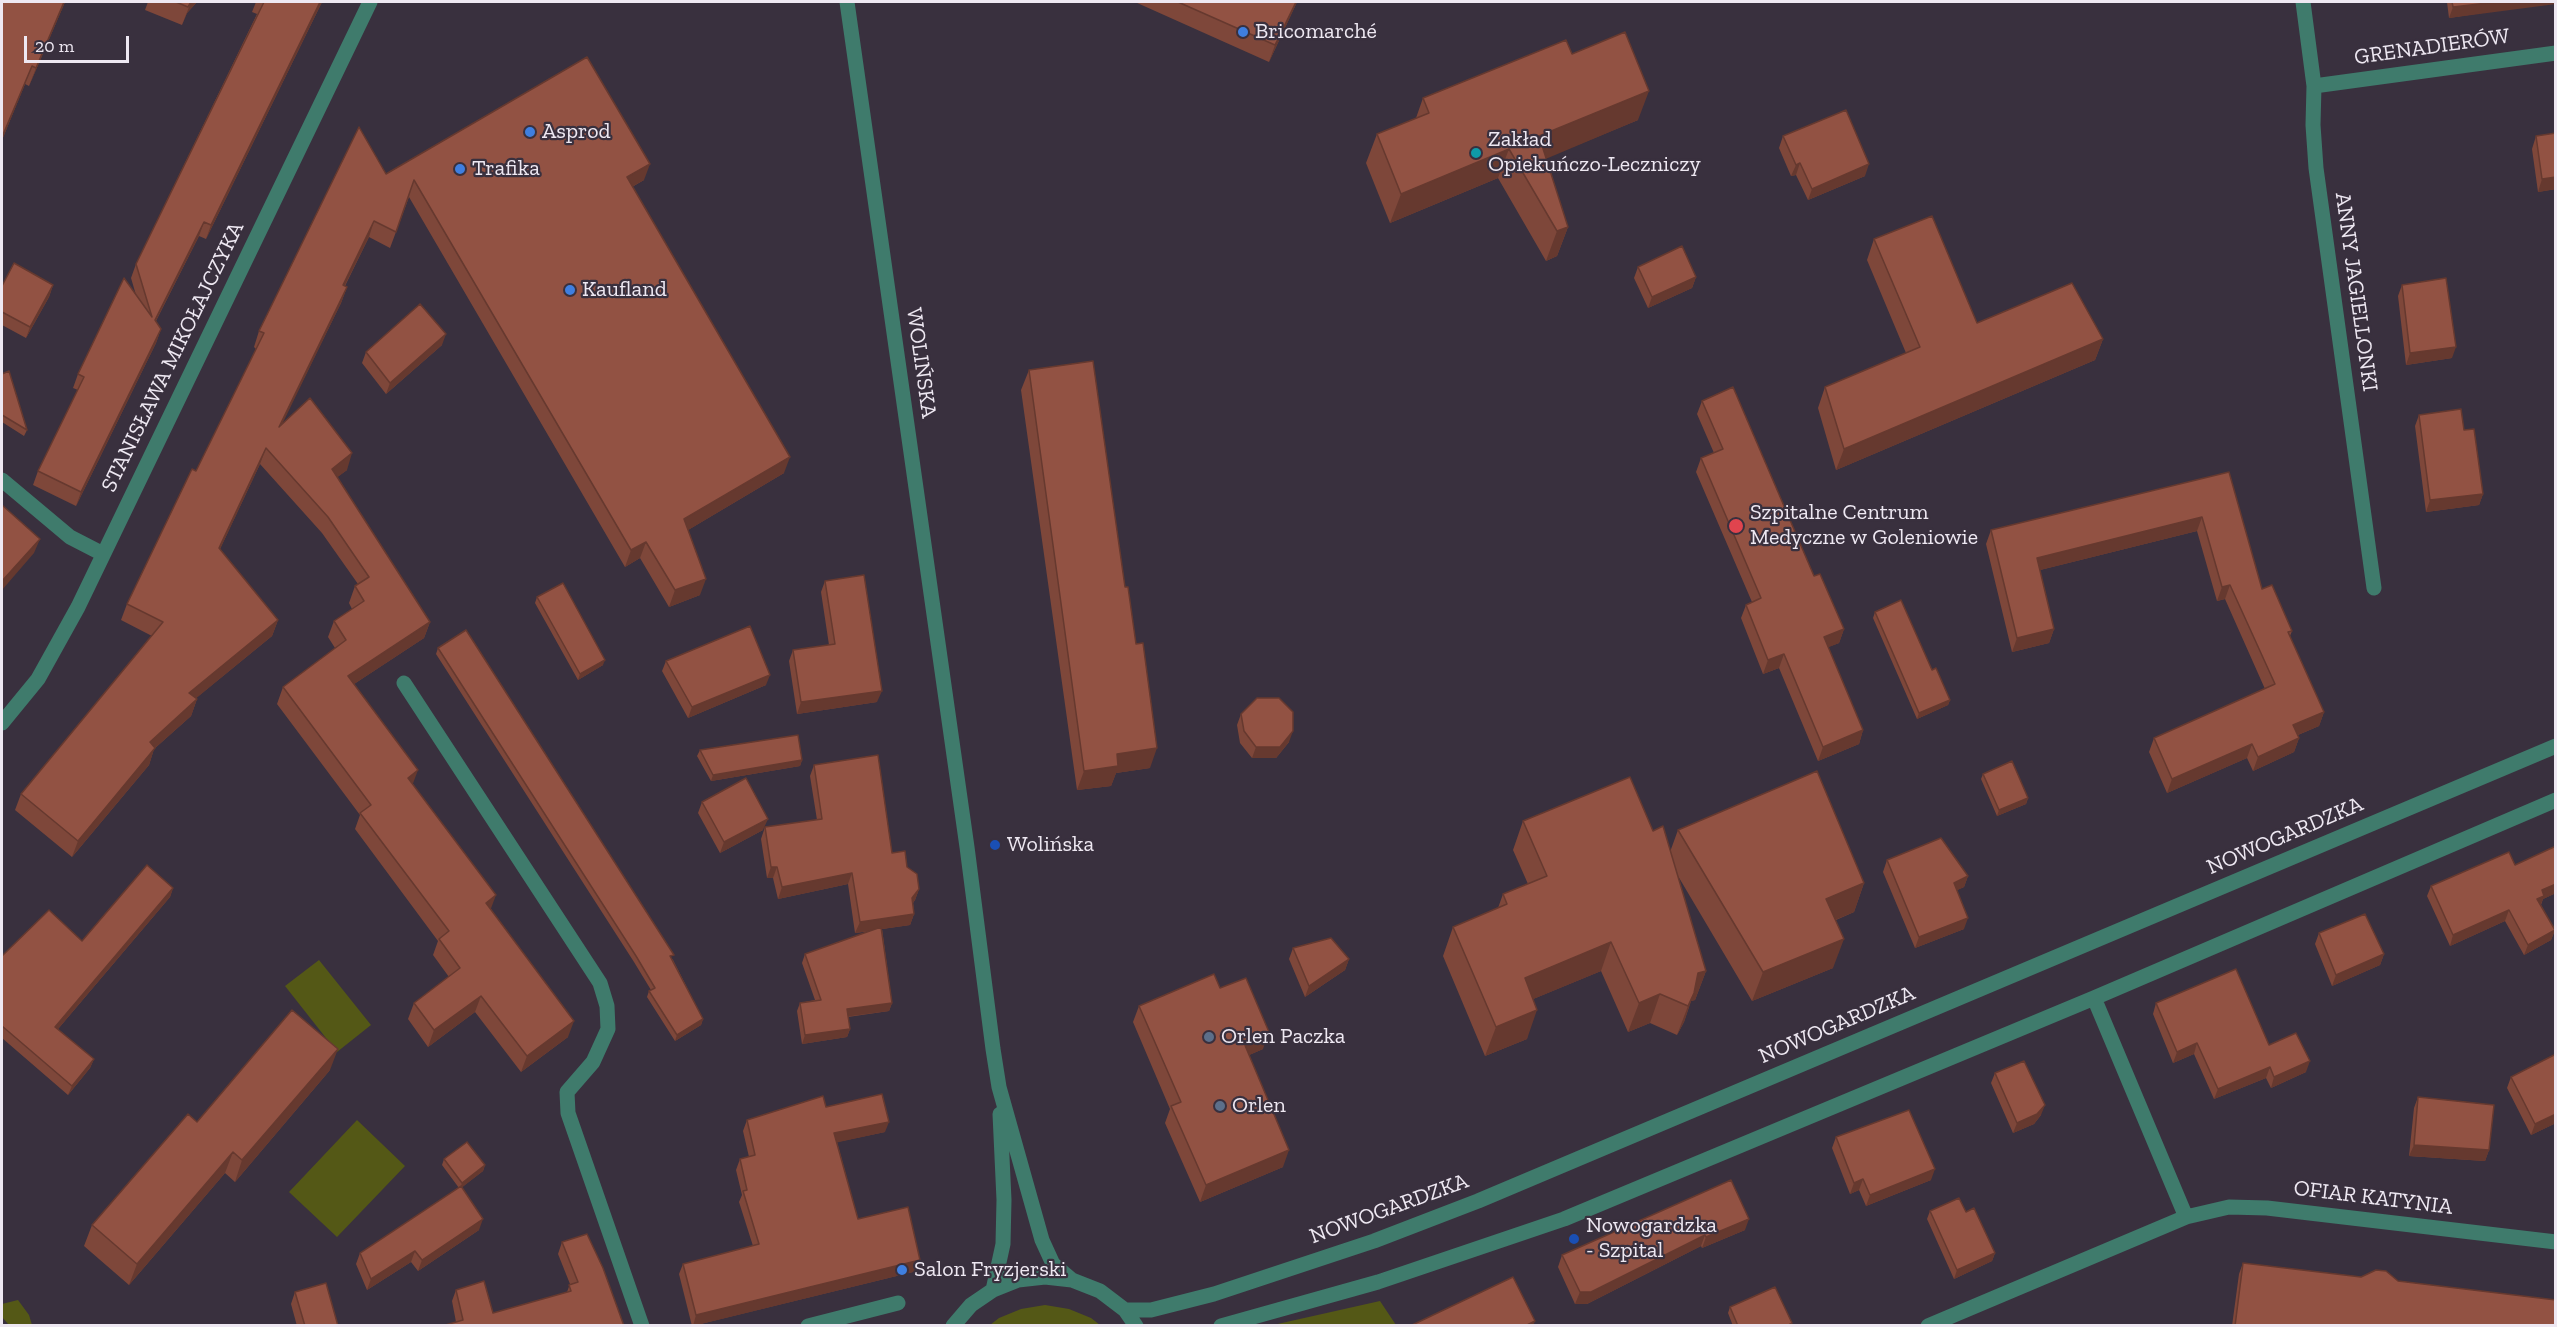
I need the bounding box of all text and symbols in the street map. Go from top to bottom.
place label: Bricomarché [1255,19,1377,45]
street label: GRENADIERÓW [2353,23,2511,71]
scale bar [27,24,132,62]
marker: Bricomarché [1236,25,1250,39]
text: 20 m [35,35,74,57]
place label: Asprod [542,119,611,145]
marker: Asprod [523,125,537,139]
place label: Zakład Opiekuńczo-Leczniczy [1488,127,1701,178]
marker: Zakład Opiekuńczo-Leczniczy [1469,146,1483,160]
place label: Trafika [472,156,540,182]
marker: Trafika [453,162,467,176]
street label: ANNY JAGIELLONKI [2329,191,2383,393]
street label: STANISŁAWA MIKOŁAJCZYKA [96,218,250,496]
place label: Kaufland [582,277,667,303]
marker: Kaufland [563,283,577,297]
street label: WOLIŃSKA [900,306,942,420]
place label: Szpitalne Centrum Medyczne w Goleniowie [1750,500,1978,552]
marker: Szpitalne Centrum Medyczne w Goleniowie [1727,517,1745,535]
street label: NOWOGARDZKA [2203,791,2367,881]
place label: Wolińska [1007,832,1094,858]
marker: Wolińska [988,838,1002,852]
street label: NOWOGARDZKA [1755,980,1919,1070]
place label: Orlen Paczka [1221,1024,1345,1050]
marker: Orlen Paczka [1202,1030,1216,1044]
place label: Orlen [1232,1093,1286,1119]
marker: Orlen [1213,1099,1227,1113]
street label: NOWOGARDZKA [1306,1168,1472,1250]
street label: OFIAR KATYNIA [2292,1175,2454,1221]
place label: Nowogardzka - Szpital [1586,1213,1717,1264]
marker: Nowogardzka - Szpital [1567,1232,1581,1246]
place label: Salon Fryzjerski [914,1257,1066,1283]
marker: Salon Fryzjerski [895,1263,909,1277]

